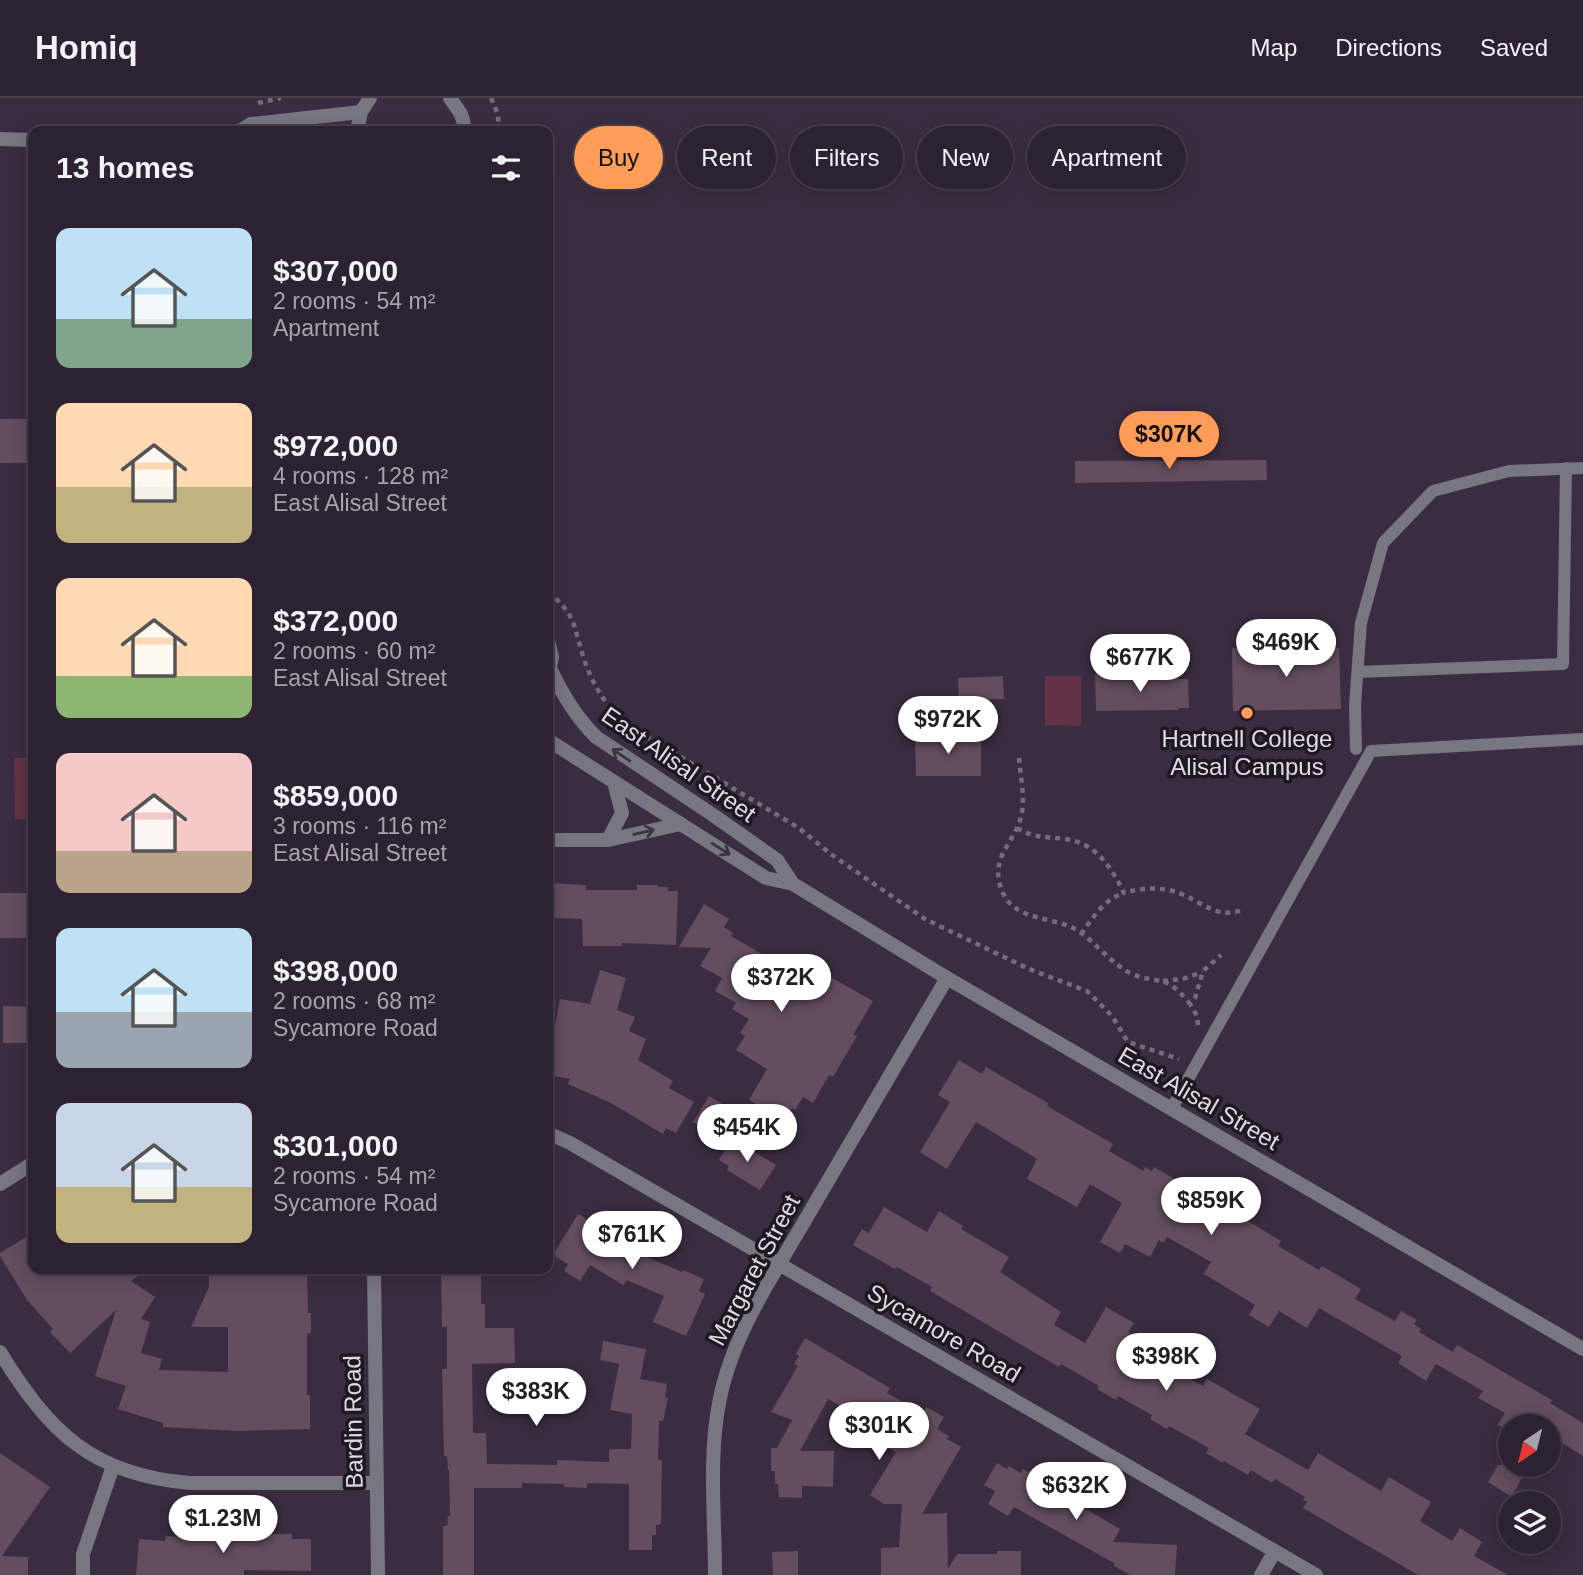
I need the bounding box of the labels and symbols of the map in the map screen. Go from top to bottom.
pin: $307K [1120,412,1218,471]
pin: $469K [1237,620,1335,679]
pin: $677K [1091,634,1189,694]
pin: $972K [899,696,997,756]
street label: East Alisal Street [597,701,761,827]
marker: Hartnell College Alisal Campus [1239,705,1255,721]
place label: Hartnell College Alisal Campus [1162,725,1332,780]
one-way arrow [612,748,631,762]
one-way arrow [632,825,655,838]
one-way arrow [710,843,730,857]
pin: $372K [732,954,830,1014]
street label: East Alisal Street [1114,1041,1285,1155]
pin: $454K [698,1104,796,1164]
pin: $859K [1162,1178,1260,1237]
street label: Margaret Street [703,1190,805,1350]
pin: $761K [583,1212,681,1271]
street label: Sycamore Road [863,1278,1025,1388]
pin: $398K [1117,1334,1215,1393]
street label: Bardin Road [338,1355,368,1489]
pin: $383K [487,1368,585,1428]
pin: $301K [830,1402,928,1462]
north arrow [1498,1414,1561,1477]
pin: $632K [1027,1462,1125,1522]
pin: $1.23M [166,1496,280,1555]

